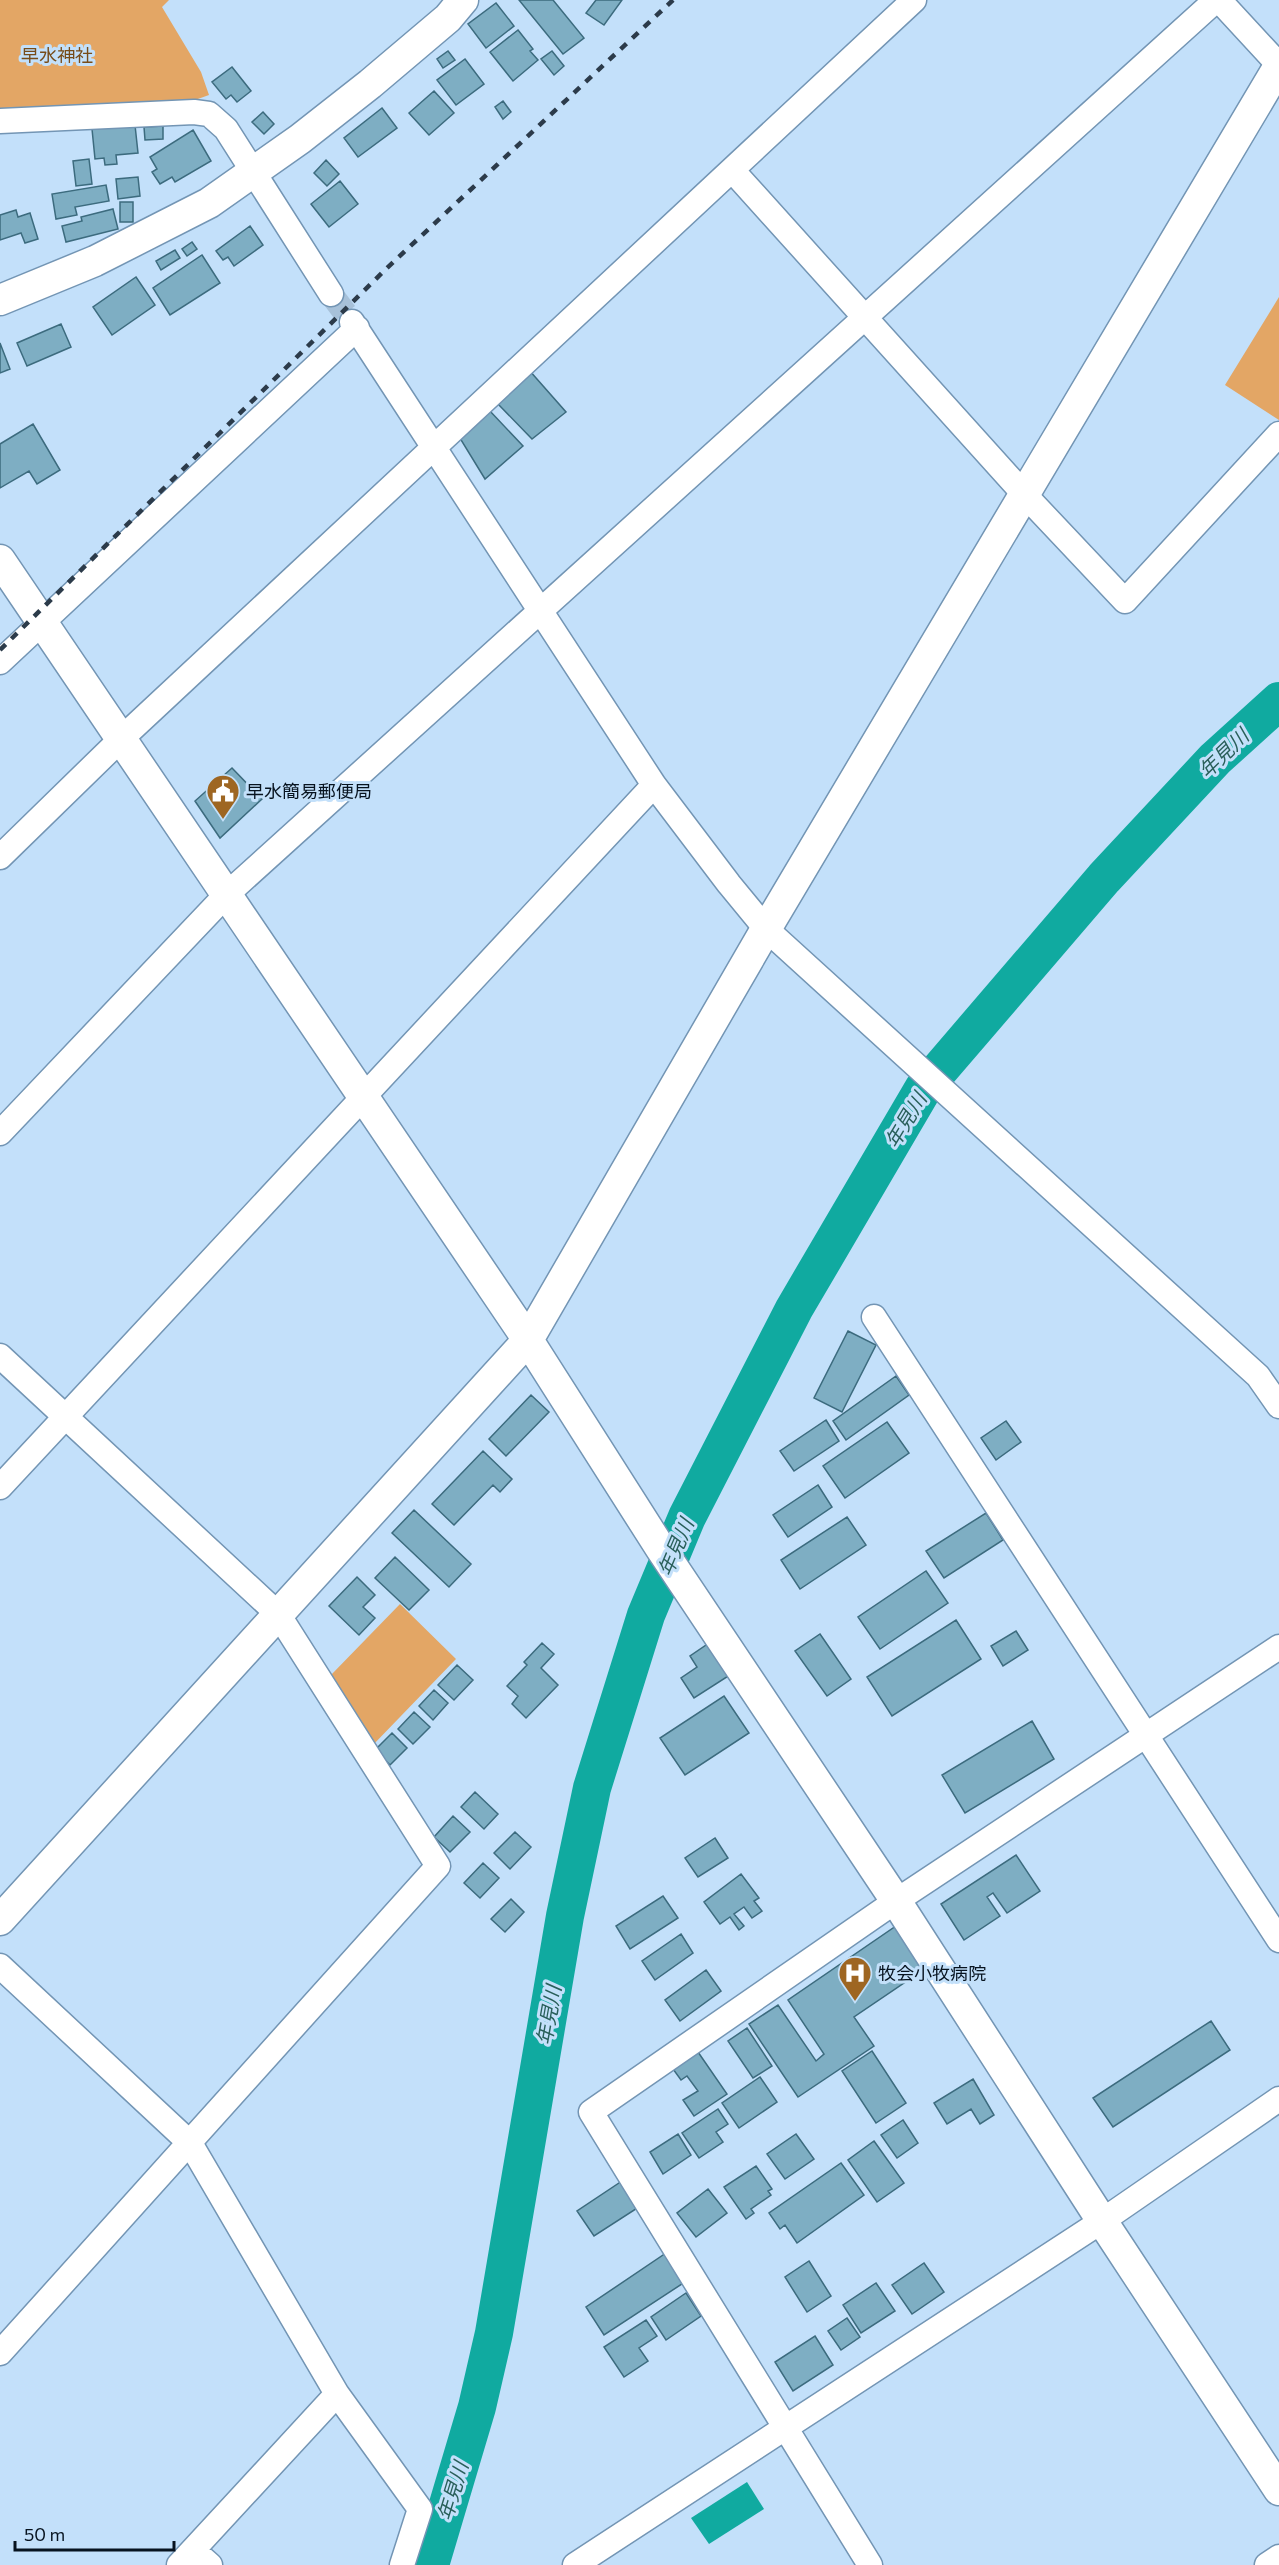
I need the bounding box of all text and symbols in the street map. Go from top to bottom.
park label: 早水神社 [21,44,93,66]
water label: 年見川 [1193,722,1254,782]
public building icon: 早水簡易郵便局 [205,773,241,820]
place label: 早水簡易郵便局 [246,780,372,802]
water label: 年見川 [879,1086,932,1152]
water label: 年見川 [652,1513,699,1579]
hospital icon: 牧会小牧病院 [837,1955,873,2002]
place label: 牧会小牧病院 [878,1962,986,1984]
water label: 年見川 [531,1981,565,2047]
water label: 年見川 [432,2457,473,2523]
scale bar [15,2514,174,2552]
text: 50 m [24,2523,65,2545]

